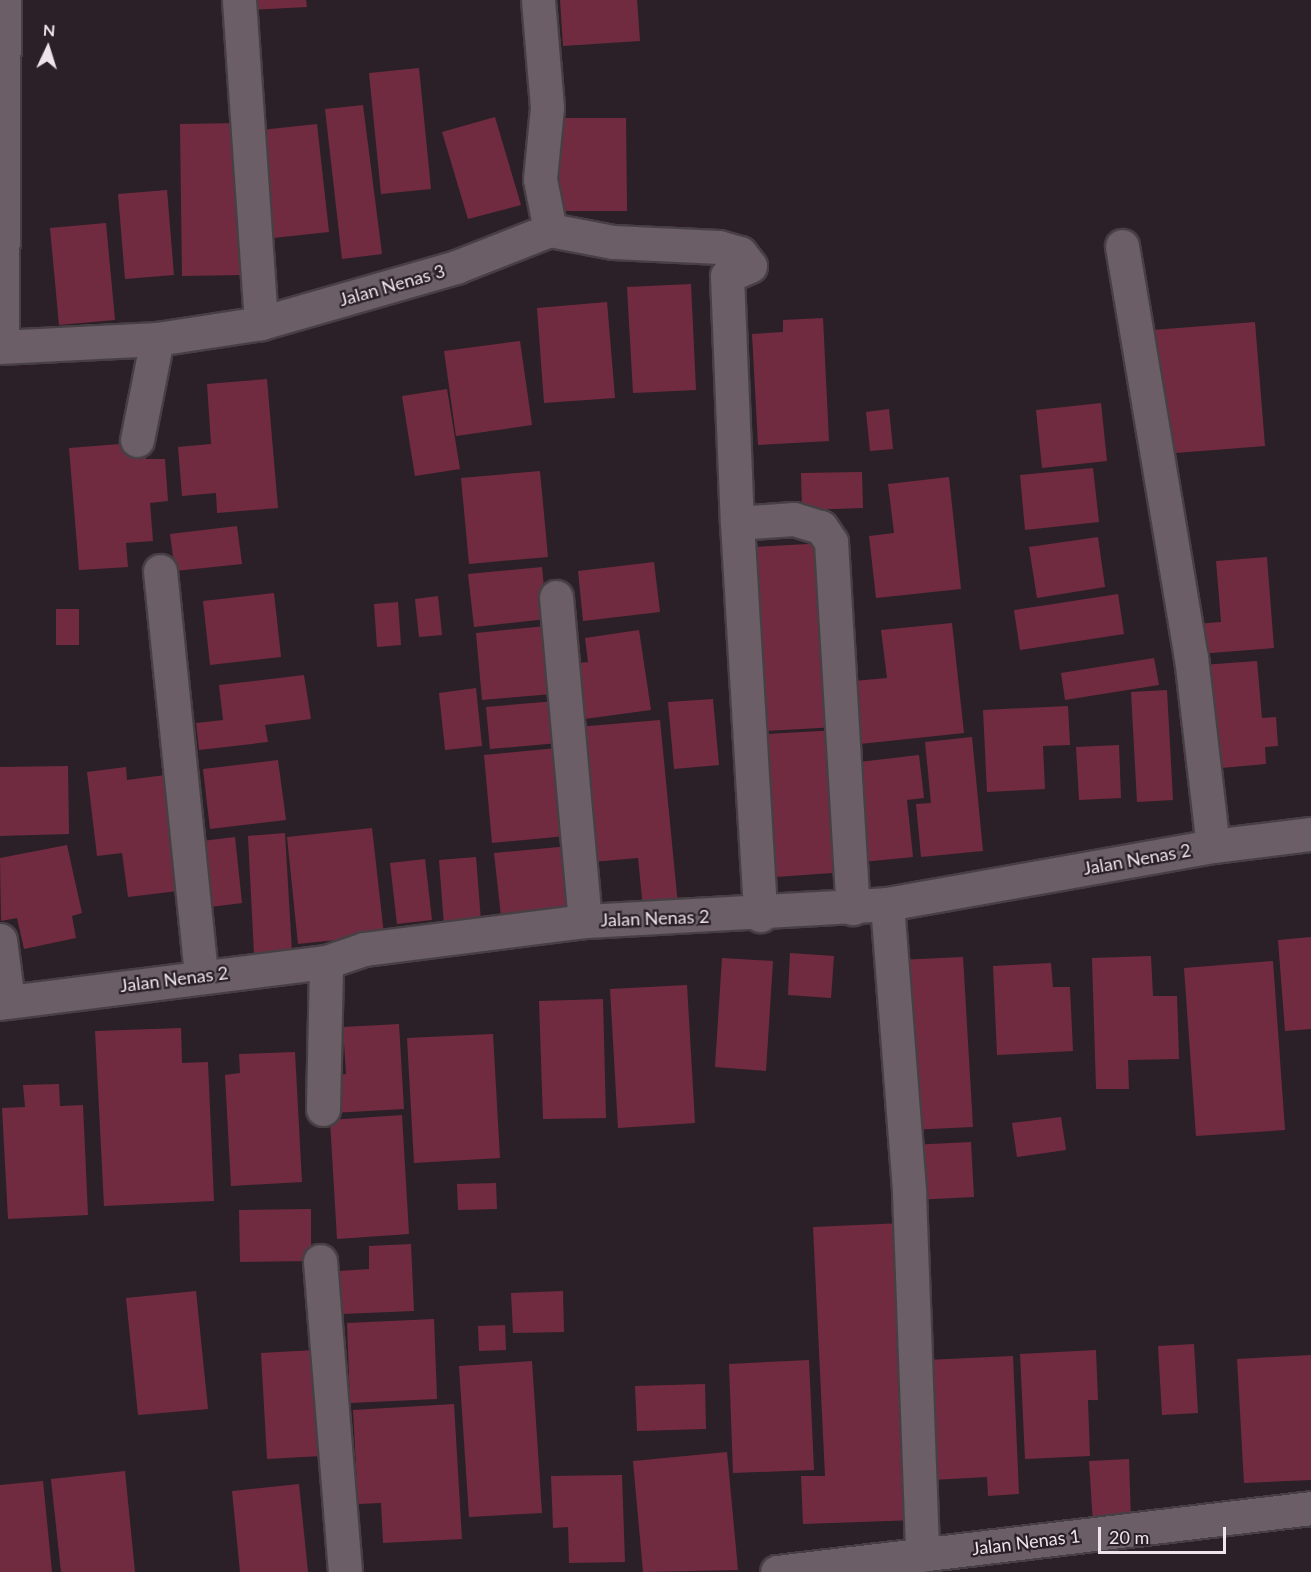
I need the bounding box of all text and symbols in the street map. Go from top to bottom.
north arrow [18,18,78,78]
text: N [42,20,56,39]
street label: Jalan Nenas 3 [337,260,447,310]
street label: Jalan Nenas 2 [1082,839,1192,879]
street label: Jalan Nenas 2 [600,905,710,931]
street label: Jalan Nenas 2 [119,962,229,996]
scale bar [1101,1515,1228,1553]
street label: Jalan Nenas 1 [971,1525,1081,1559]
text: 20 m [1109,1526,1149,1548]

